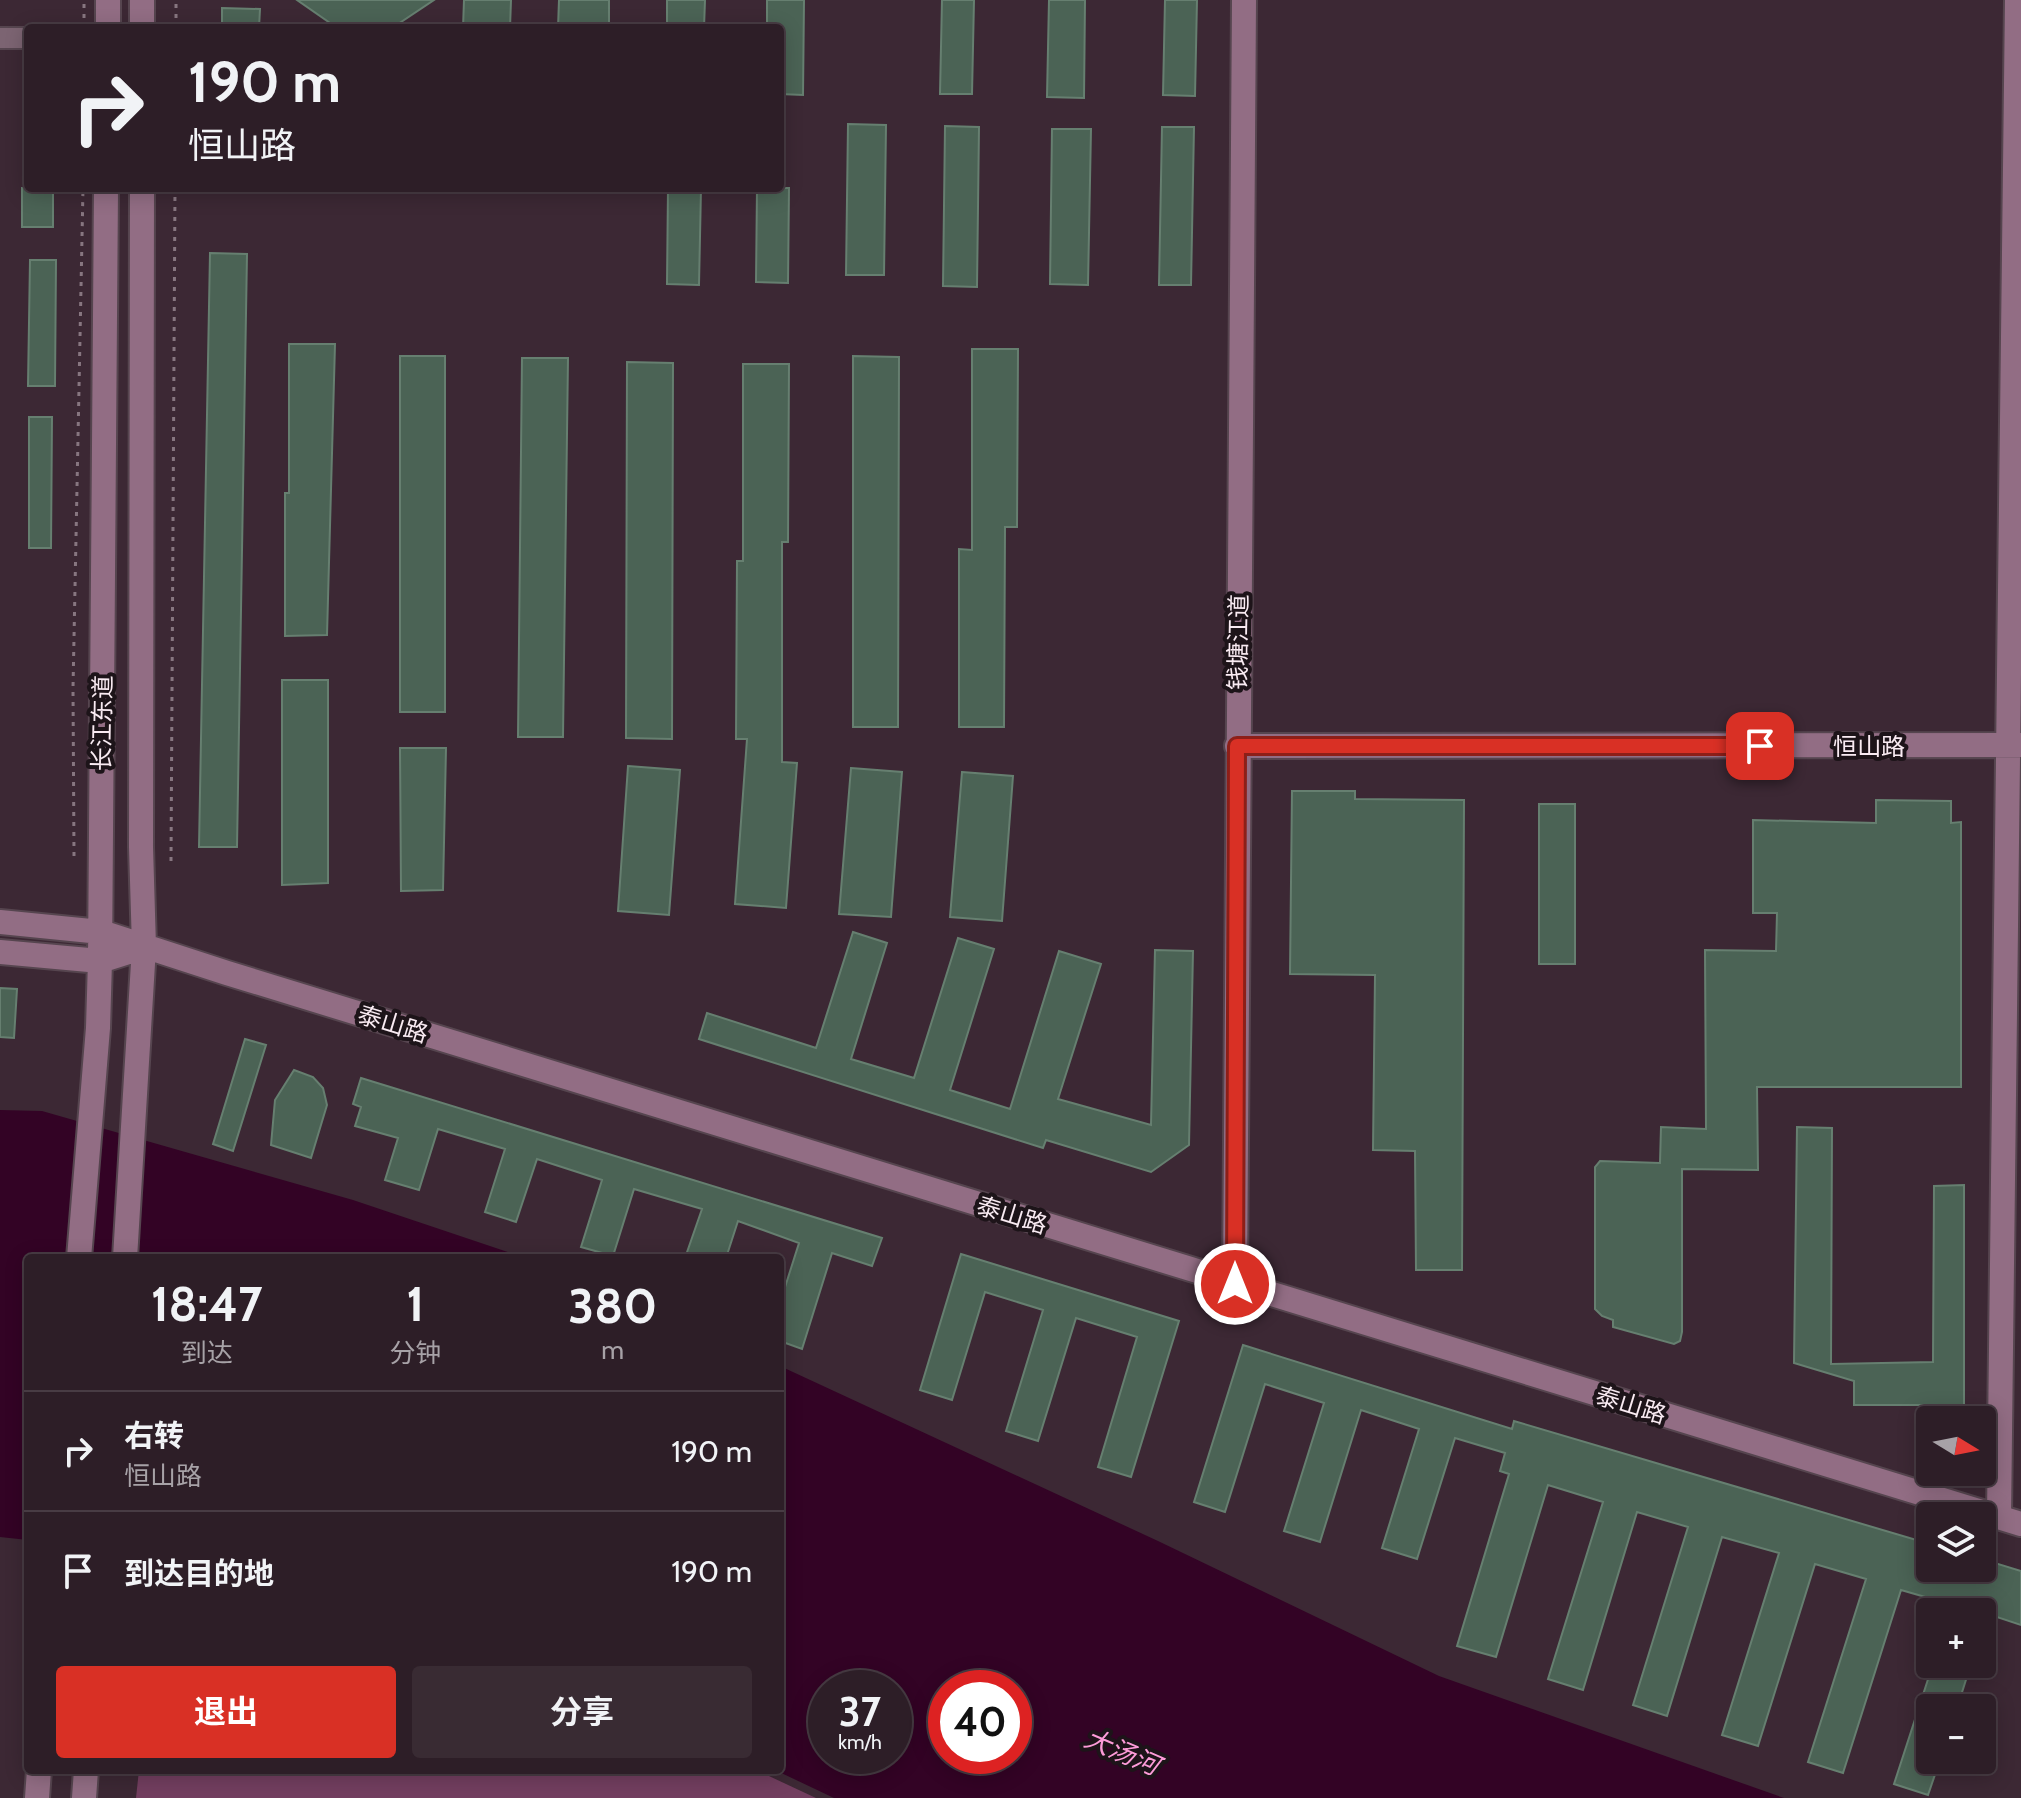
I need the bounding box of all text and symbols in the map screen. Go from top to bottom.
text: 190 m [188,48,341,116]
icon: right [56,56,160,160]
text: 恒山路 [188,123,296,167]
street label: 钱塘江道 [1223,594,1253,690]
street label: 长江东道 [87,675,117,771]
pin [1726,712,1794,780]
icon: arrive [1738,724,1782,768]
street label: 恒山路 [1833,732,1905,761]
street label: 泰山路 [354,1000,432,1048]
street label: 泰山路 [973,1191,1051,1239]
position arrow [1193,1242,1277,1326]
text: 18:47 [151,1275,263,1333]
text: 1 [407,1275,424,1333]
text: 380 [568,1277,657,1335]
text: m [601,1334,624,1366]
text: 到达 [181,1337,233,1369]
text: 分钟 [389,1337,441,1369]
street label: 泰山路 [1592,1381,1670,1429]
north arrow [1916,1406,1996,1486]
map controls [1916,1406,1996,1774]
text: 右转 [124,1417,184,1454]
icon: right [56,1429,100,1473]
text: 190 m [671,1433,752,1470]
text: 恒山路 [124,1460,202,1492]
button: layers [1916,1502,1996,1582]
icon: arrive [56,1549,100,1593]
text: 190 m [671,1553,752,1590]
text: 到达目的地 [124,1555,274,1592]
button: + [1916,1598,1996,1678]
button: 退出 [56,1666,396,1758]
button: 分享 [412,1666,752,1758]
speed limit sign: 40 [928,1670,1032,1774]
text: 37 [839,1687,881,1736]
button: − [1916,1694,1996,1774]
water label: 大汤河 [1080,1722,1169,1784]
text: km/h [838,1730,882,1754]

